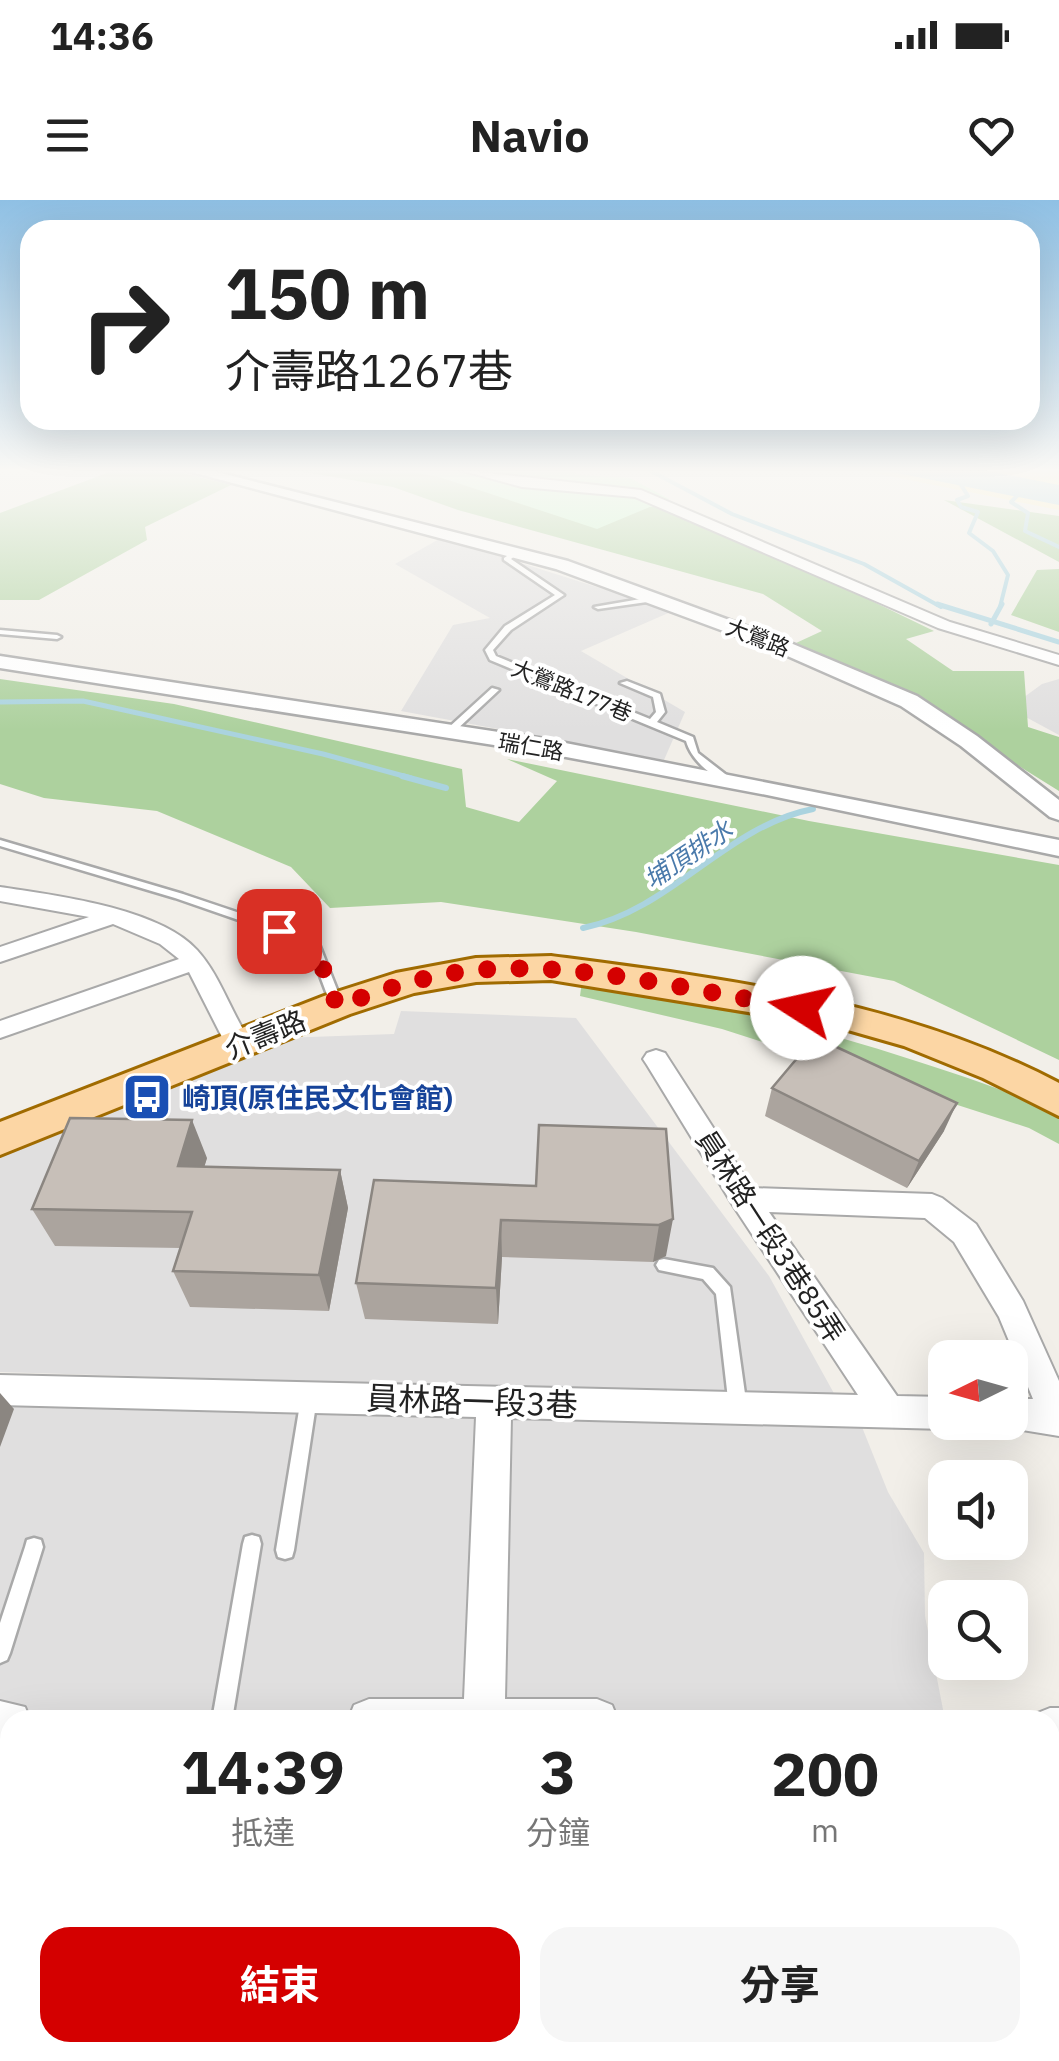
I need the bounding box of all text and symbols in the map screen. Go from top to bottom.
text: 14:36 [50,11,154,60]
text: Navio [469,106,590,164]
icon: menu [40,108,95,163]
icon: heart [964,108,1019,163]
text: 150 m [225,247,430,338]
icon: right [60,260,190,390]
text: 介壽路1267巷 [225,341,513,399]
street label: 大鶯路 [722,612,794,662]
street label: 大鶯路177巷 [507,653,637,727]
street label: 瑞仁路 [496,726,566,766]
water label: 埔頂排水 [637,812,740,896]
pin [237,889,322,974]
icon: arrive [252,904,307,959]
position arrow [750,956,854,1060]
street label: 介壽路 [219,1001,311,1067]
bus stop icon: 崎頂(原住民文化會館) [121,1071,173,1123]
place label: 崎頂(原住民文化會館) [182,1079,453,1116]
street label: 員林路一段3巷85弄 [688,1123,854,1349]
north arrow [928,1340,1028,1440]
map controls [928,1340,1028,1680]
street label: 員林路一段3巷 [366,1376,578,1426]
button: sound [928,1460,1028,1560]
button: search [928,1580,1028,1680]
text: 14:39 [181,1732,345,1811]
text: 3 [540,1732,576,1811]
text: 200 [771,1734,879,1813]
text: m [811,1809,839,1851]
text: 抵達 [231,1811,295,1853]
text: 分鐘 [526,1811,590,1853]
button: 結束 [40,1927,520,2042]
button: 分享 [540,1927,1020,2042]

